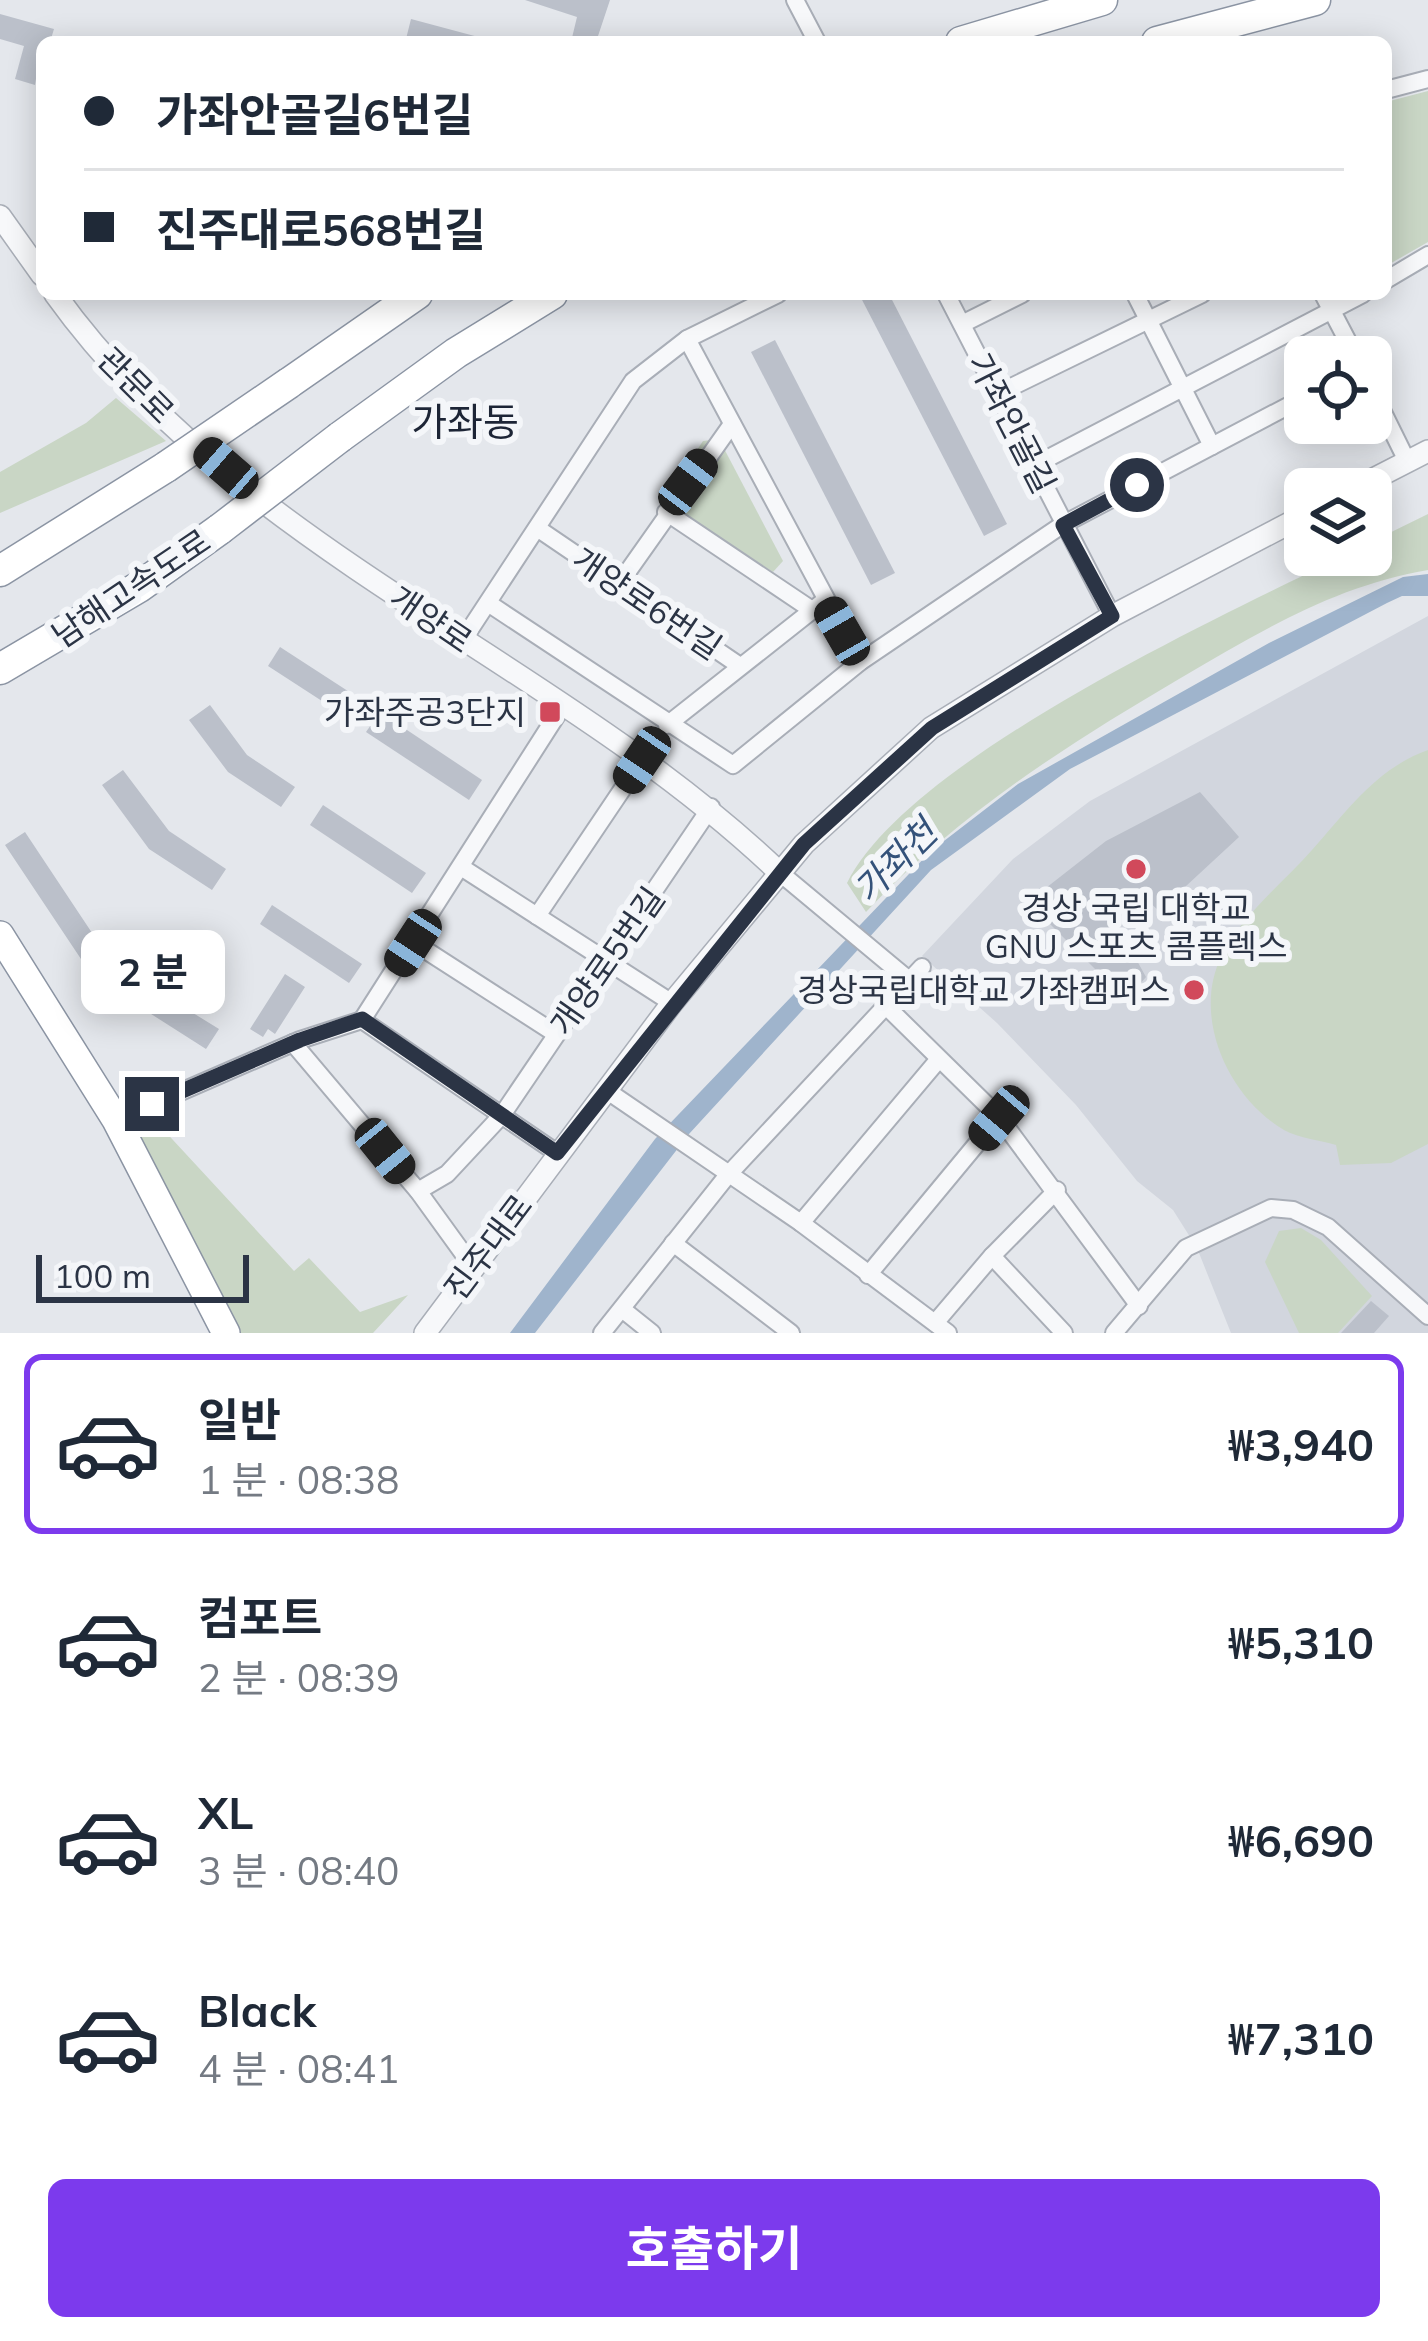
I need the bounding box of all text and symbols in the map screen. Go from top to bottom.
text: 가좌안골길6번길 [156,86,473,142]
text: 진주대로568번길 [156,201,485,257]
map controls [1284,336,1392,576]
button: locate [1284,336,1392,444]
street label: 관문로 [90,338,183,431]
street label: 가좌안골길 [960,346,1065,500]
district label: 가좌동 [411,397,519,446]
car [187,431,265,505]
car [652,442,724,522]
route start [1110,458,1164,512]
button: layers [1284,468,1392,576]
street label: 남해고속도로 [44,520,218,656]
street label: 개양로6번길 [565,538,730,668]
street label: 개양로 [382,576,481,661]
car [808,591,876,671]
place label: 가좌주공3단지 [324,691,526,732]
marker: 가좌주공3단지 [537,699,563,725]
car [607,720,677,800]
water label: 가좌천 [844,807,948,912]
marker: 경상 국립 대학교 GNU 스포츠 콤플렉스 [1123,856,1149,882]
street label: 개양로5번길 [541,879,673,1043]
place label: 경상 국립 대학교 GNU 스포츠 콤플렉스 [985,887,1287,966]
car [378,903,448,983]
callout: 2 분 [80,930,224,1014]
text: 2 분 [118,947,188,996]
place label: 경상국립대학교 가좌캠퍼스 [797,969,1170,1010]
marker: 경상국립대학교 가좌캠퍼스 [1181,977,1207,1003]
route end [125,1077,179,1131]
car [962,1079,1036,1157]
car [348,1112,422,1190]
street label: 진주대로 [435,1186,541,1308]
scale bar [36,1249,249,1302]
text: 100 m [54,1255,151,1296]
icon: car [54,1390,162,1498]
text: 일반 [198,1391,281,1447]
text: ₩3,940 [1228,1416,1374,1472]
text: 1 분 · 08:38 [198,1455,399,1504]
icon: car [54,1588,162,1696]
text: 컴포트 [198,1589,322,1645]
text: ₩5,310 [1228,1614,1374,1670]
text: 2 분 · 08:39 [198,1653,399,1702]
text: XL [198,1784,253,1840]
icon: car [54,1786,162,1894]
text: ₩6,690 [1228,1812,1374,1868]
text: 3 분 · 08:40 [198,1846,399,1895]
text: Black [198,1982,316,2038]
icon: car [54,1984,162,2092]
text: ₩7,310 [1228,2010,1374,2066]
text: 4 분 · 08:41 [198,2044,399,2093]
button: 호출하기 [48,2179,1380,2317]

